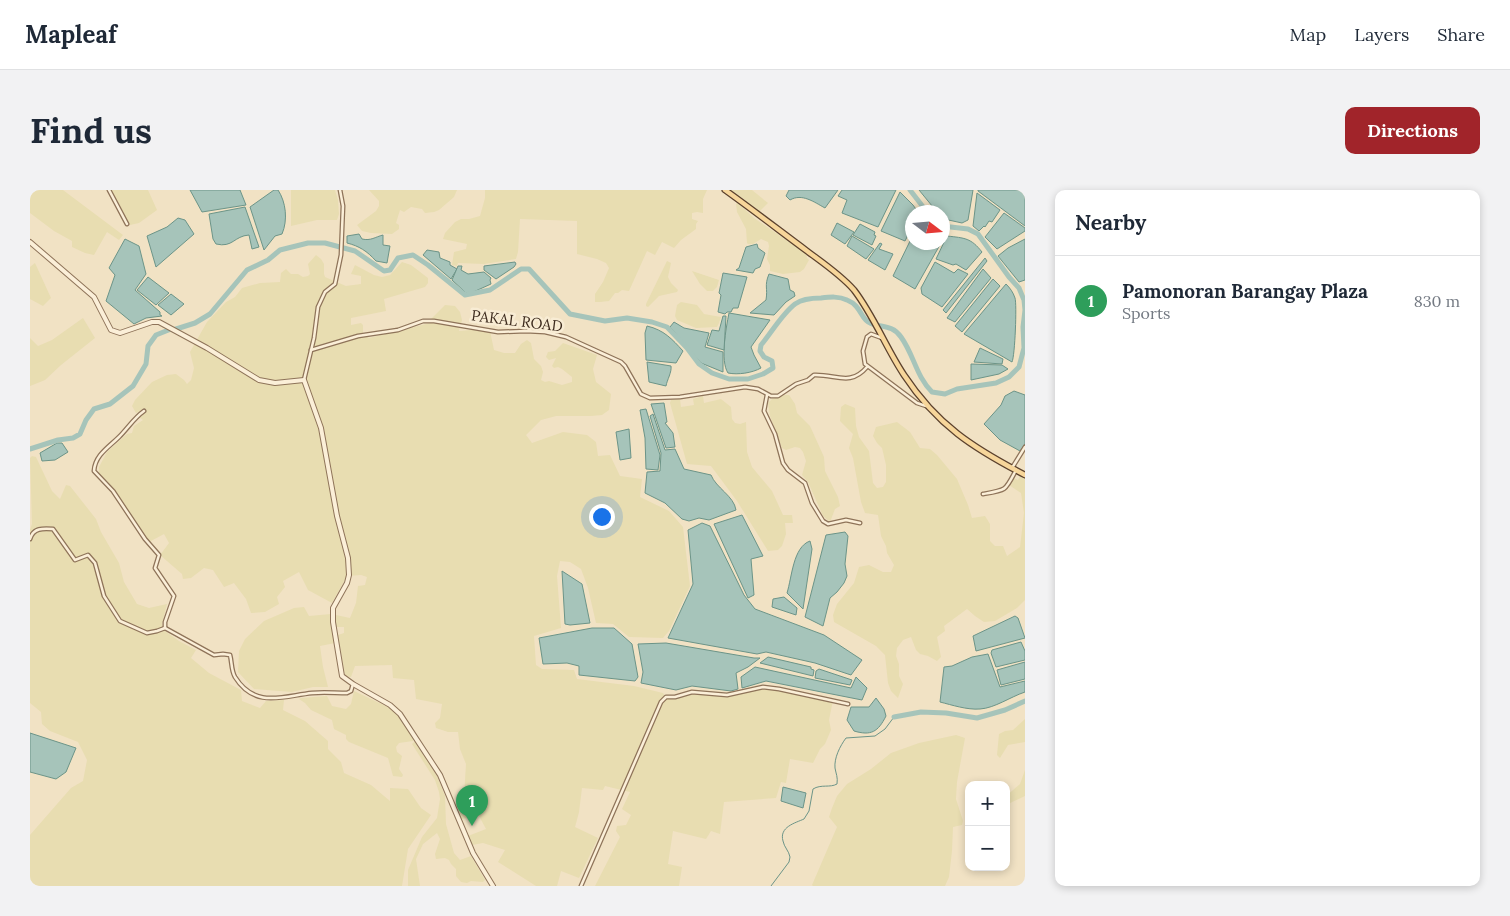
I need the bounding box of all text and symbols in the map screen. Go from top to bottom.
text: Mapleaf [25,19,117,50]
text: Map [1290,23,1326,46]
text: Layers [1354,23,1409,46]
text: Share [1437,23,1485,46]
button: Directions [1345,107,1480,154]
text: Find us [30,108,152,153]
north arrow [905,205,950,250]
text: Nearby [1075,209,1146,236]
text: Pamonoran Barangay Plaza [1122,279,1368,303]
text: 1 [1088,291,1094,311]
text: 830 m [1414,291,1460,311]
text: Sports [1122,303,1171,323]
street label: PAKAL ROAD [470,305,564,336]
your location [589,504,615,530]
map controls [965,781,1010,871]
button: + [965,781,1010,826]
pin: 1 [456,785,488,826]
button: − [965,826,1010,871]

